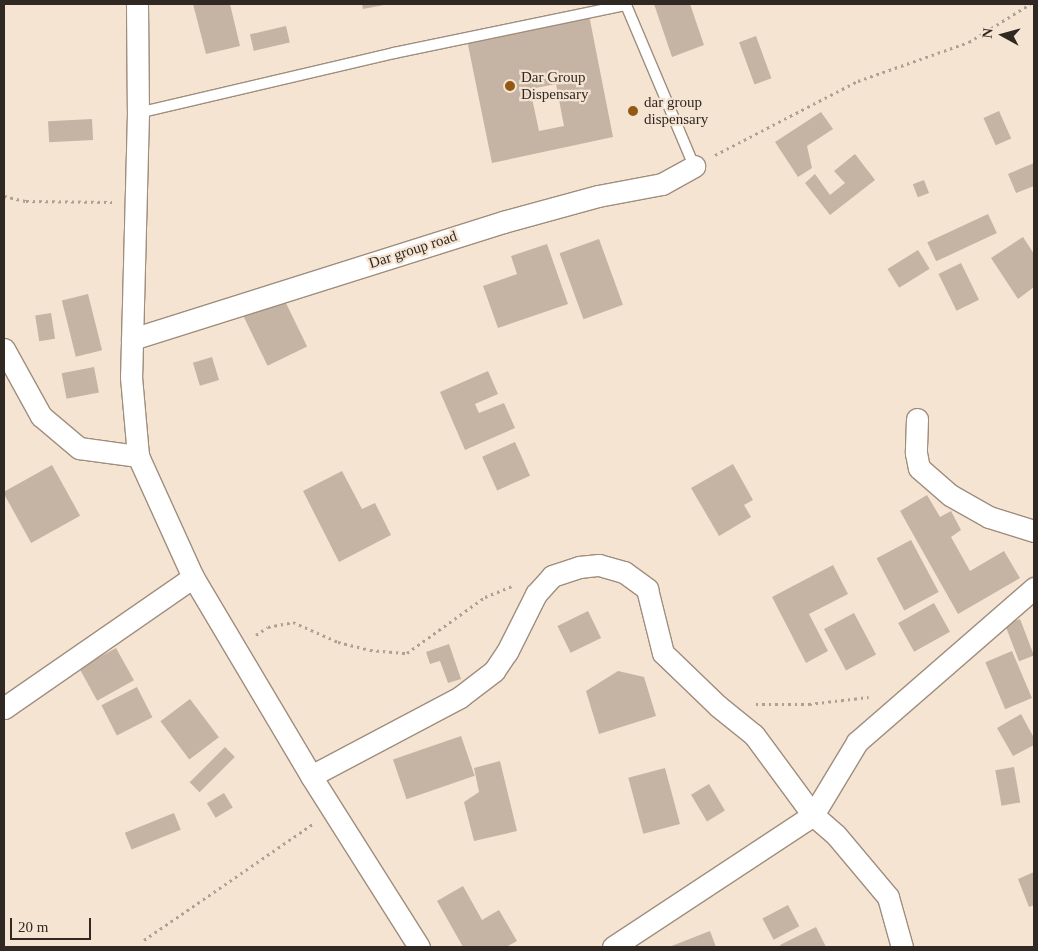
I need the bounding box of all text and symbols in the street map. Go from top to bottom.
north arrow [978,10,1028,60]
text: N [980,27,996,39]
place label: Dar Group Dispensary [521,68,588,103]
marker: Dar Group Dispensary [503,79,517,93]
place label: dar group dispensary [644,93,708,128]
marker: dar group dispensary [626,104,640,118]
street label: Dar group road [367,227,459,273]
scale bar [12,908,94,940]
text: 20 m [18,919,48,935]

